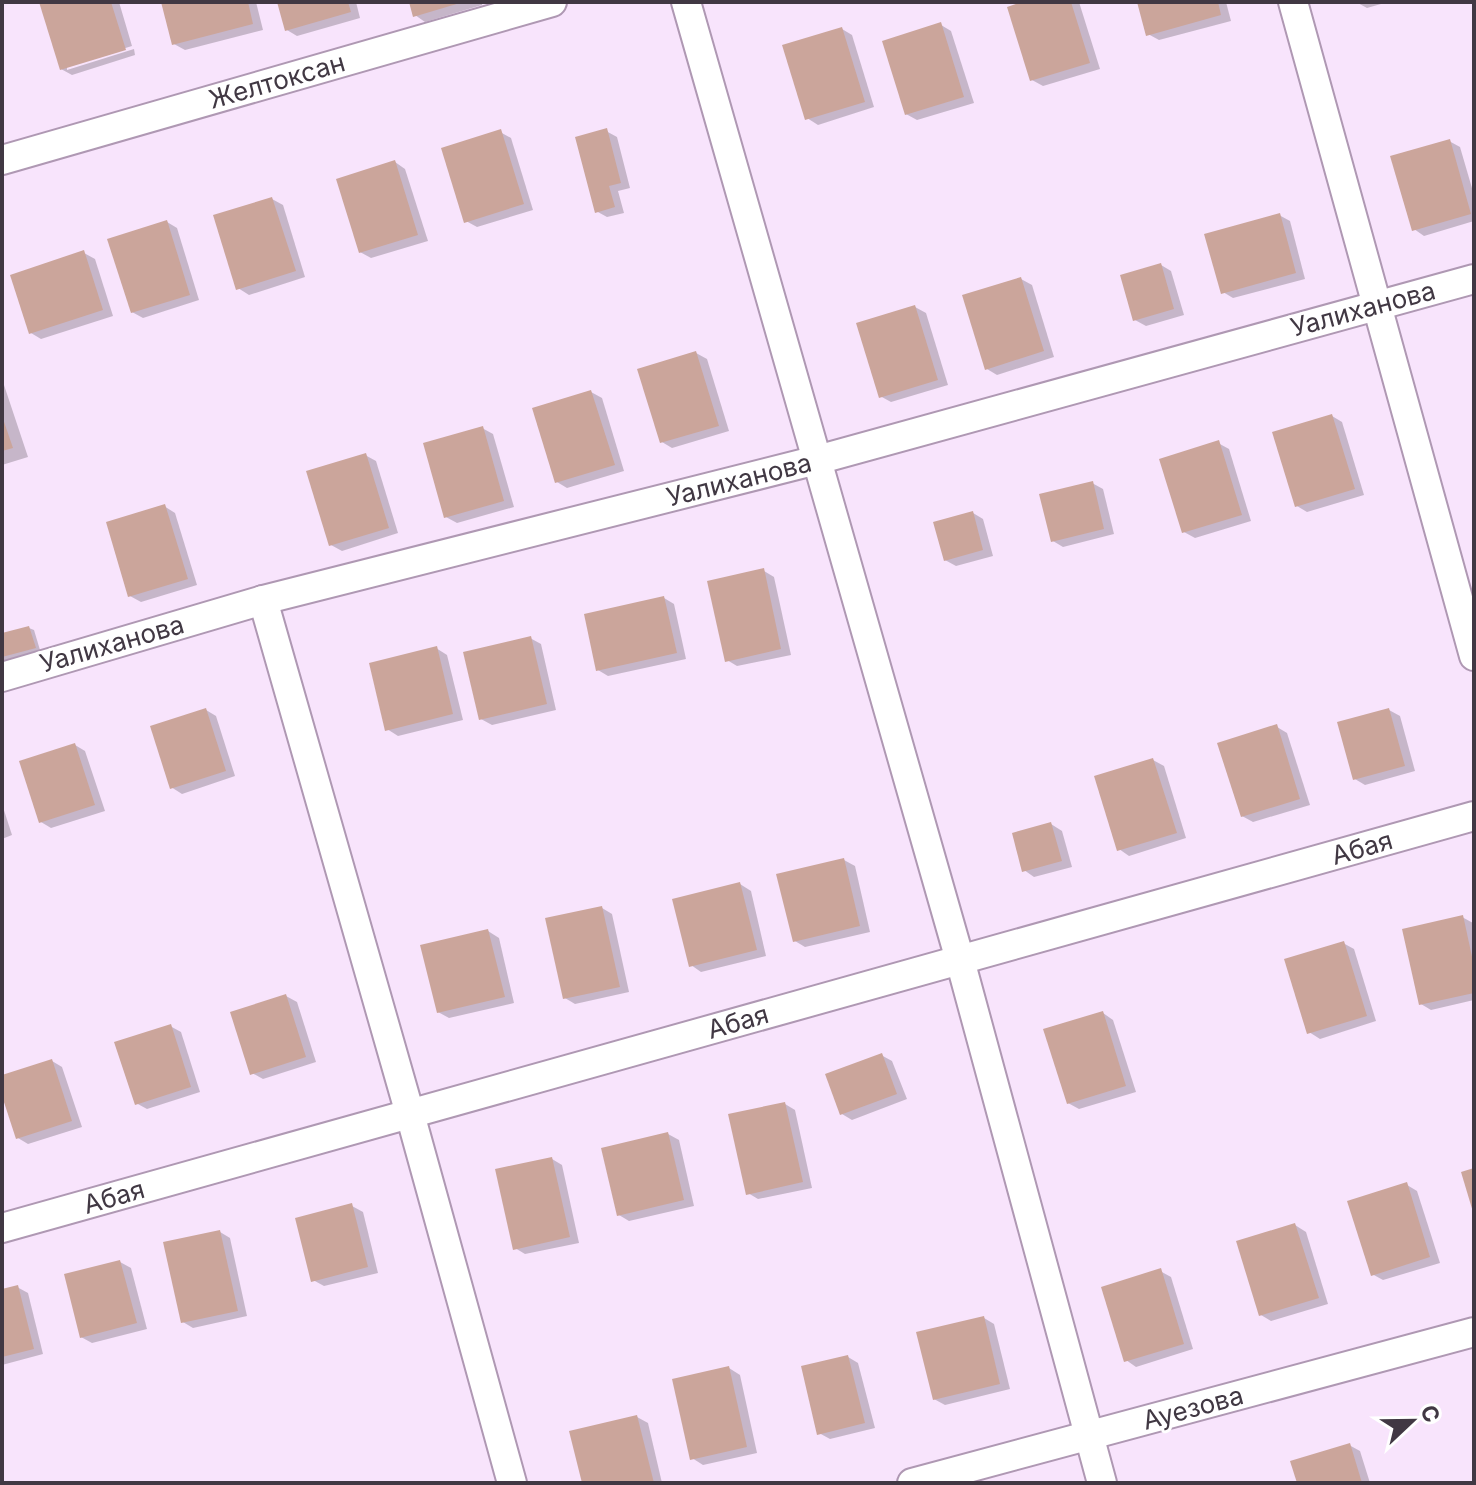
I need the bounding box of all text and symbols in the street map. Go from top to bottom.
street label: Желтоксан [205,46,349,115]
street label: Уалиханова [1287,274,1439,343]
street label: Уалиханова [663,447,815,513]
street label: Уалиханова [36,608,188,679]
street label: Абая [1328,824,1396,871]
street label: Абая [704,998,772,1045]
street label: Абая [80,1173,148,1220]
street label: Ауезова [1139,1379,1247,1436]
north arrow [1372,1381,1452,1461]
text: С [1415,1401,1446,1426]

